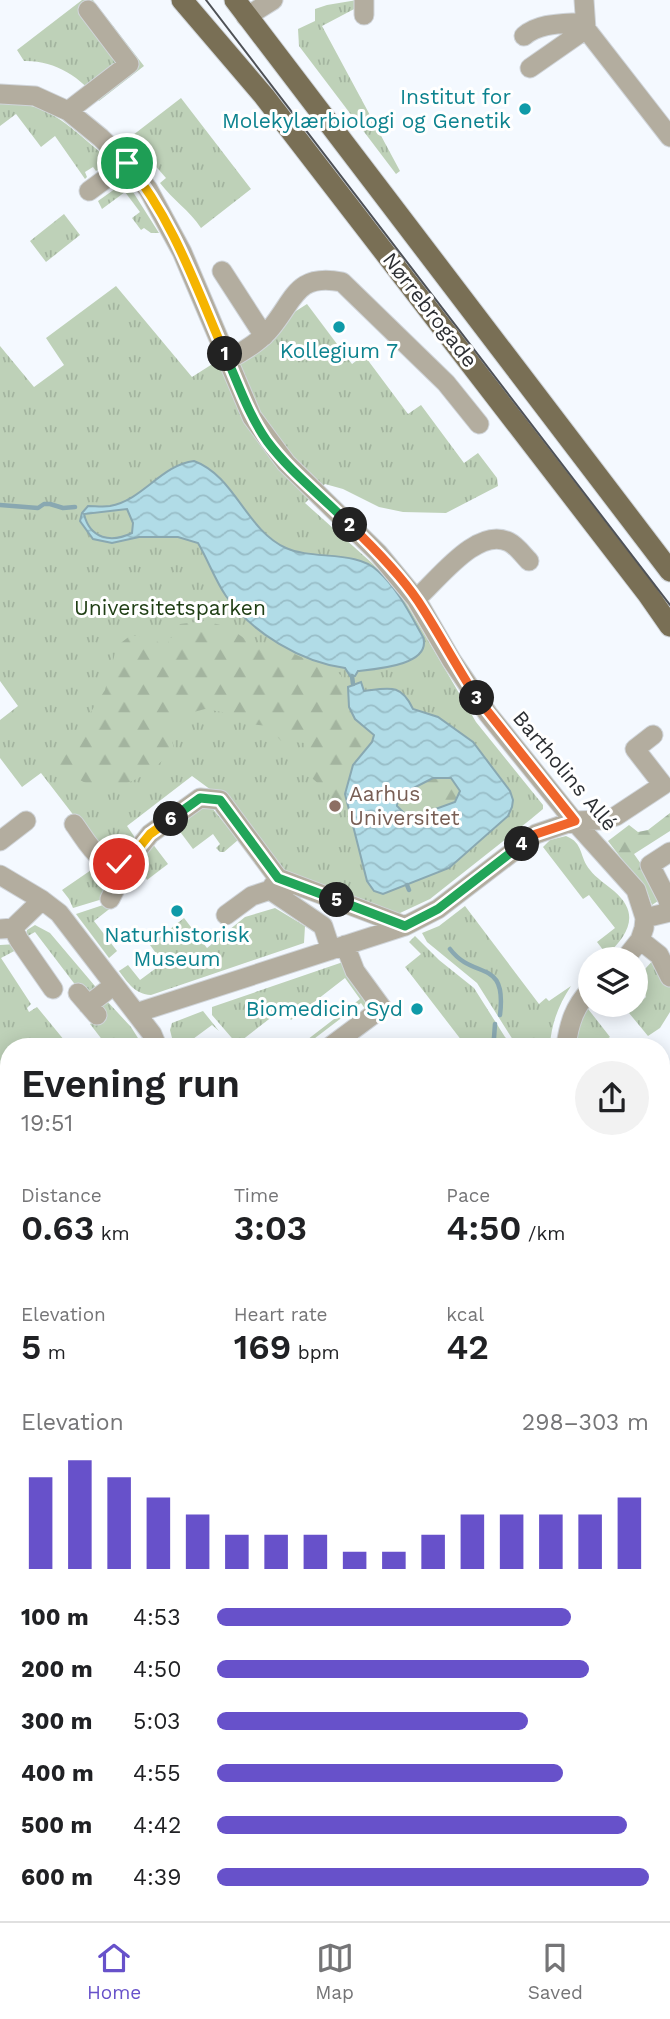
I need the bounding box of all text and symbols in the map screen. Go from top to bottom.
place label: Institut for Molekylærbiologi og Genetik [222,84,511,133]
marker: Institut for Molekylærbiologi og Genetik [517,101,533,117]
pin [97,133,157,193]
icon: arrive [108,144,146,182]
street label: Nørrebrogade [378,247,483,372]
marker: Kollegium 7 [331,319,347,335]
pin: 1 [208,336,243,372]
place label: Kollegium 7 [280,338,398,363]
text: 1 [220,342,229,365]
pin: 2 [332,508,368,542]
text: 2 [344,513,355,536]
park label: Universitetsparken [74,595,266,620]
pin: 3 [460,680,494,716]
text: 3 [471,686,482,709]
street label: Bartholins Allé [508,706,623,836]
place label: Aarhus Universitet [349,781,460,830]
marker: Aarhus Universitet [327,798,343,814]
pin: 6 [154,802,188,836]
text: 6 [165,807,176,830]
pin: 4 [504,826,540,862]
text: 4 [515,832,528,855]
pin [89,834,149,894]
icon: check [100,845,138,883]
pin: 5 [320,883,354,918]
text: 5 [331,888,342,911]
marker: Naturhistorisk Museum [169,903,185,919]
place label: Naturhistorisk Museum [104,922,250,971]
map controls [578,947,648,1017]
button: layers [578,947,648,1017]
place label: Biomedicin Syd [246,996,403,1021]
marker: Biomedicin Syd [409,1001,425,1017]
button: share [575,1061,649,1135]
text: Evening run [21,1062,240,1106]
text: 19:51 [21,1110,73,1137]
text: Distance [21,1184,102,1207]
text: Time [234,1184,279,1207]
text: Pace [446,1184,490,1207]
text: 0.63 [21,1207,94,1249]
text: 3:03 [234,1207,307,1249]
text: 4:50 [446,1207,522,1249]
text: km [94,1222,130,1245]
text: /km [522,1222,565,1245]
text: Elevation [21,1303,106,1326]
text: Heart rate [234,1303,328,1326]
text: kcal [446,1303,484,1326]
text: 5 [21,1326,41,1368]
text: 169 [234,1326,291,1368]
text: 42 [446,1326,489,1368]
text: m [41,1341,66,1364]
text: bpm [291,1341,340,1364]
text: Elevation [21,1409,124,1436]
text: 298–303 m [522,1409,649,1436]
text: 100 m [21,1604,89,1631]
text: 4:53 [133,1604,181,1631]
text: 200 m [21,1656,93,1683]
text: 4:50 [133,1656,182,1683]
text: 300 m [21,1708,92,1735]
text: 5:03 [133,1708,180,1735]
text: 400 m [21,1760,94,1787]
text: 4:55 [133,1760,181,1787]
text: 500 m [21,1812,92,1839]
text: 4:42 [133,1812,181,1839]
text: 600 m [21,1864,93,1891]
text: 4:39 [133,1864,181,1891]
tab: Home [87,1939,141,2004]
tab: Map [315,1939,354,2004]
tab: Saved [528,1939,583,2004]

